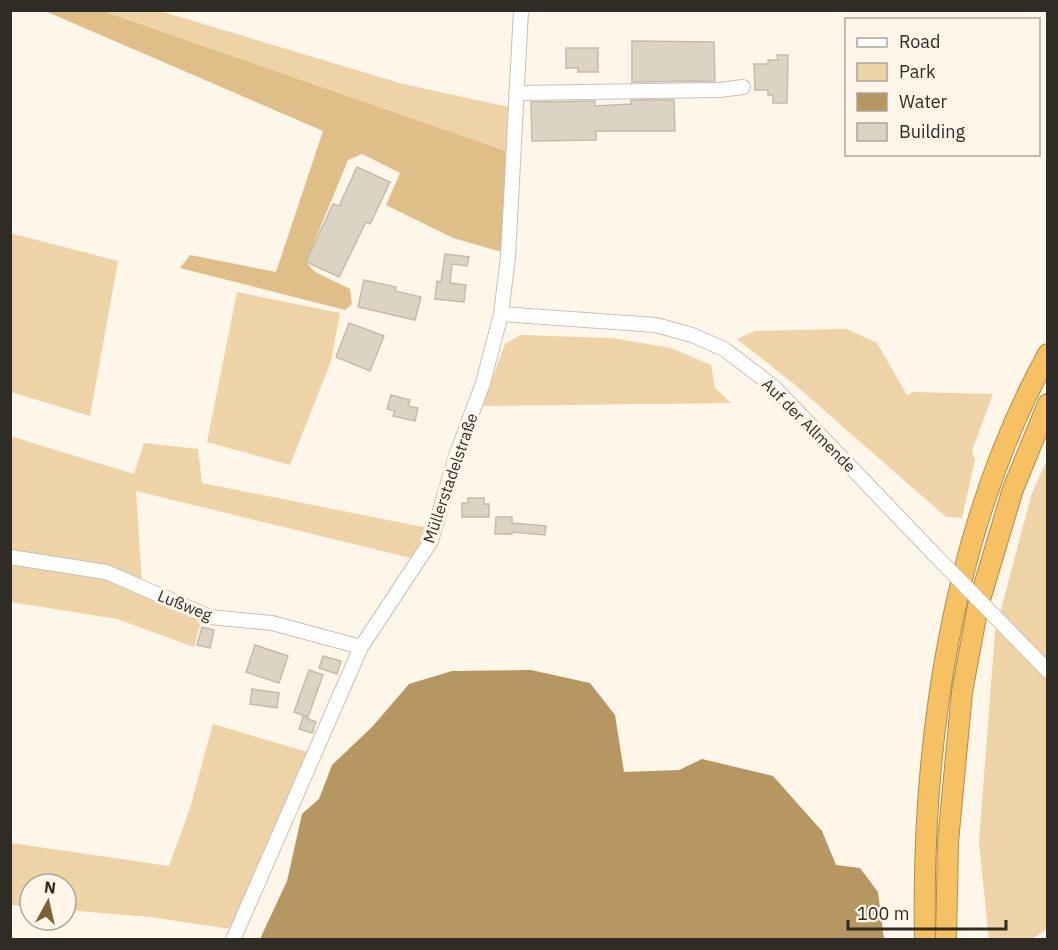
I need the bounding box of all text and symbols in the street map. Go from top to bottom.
legend [845,18,1040,156]
text: Road [899,30,940,53]
text: Park [899,60,936,83]
text: Water [899,90,948,113]
text: Building [899,120,966,143]
street label: Auf der Allmende [758,374,860,476]
street label: Müllerstadelstraße [418,410,482,546]
street label: Lußweg [155,585,215,625]
north arrow [18,872,78,932]
text: N [43,876,57,898]
scale bar [848,893,1006,931]
text: 100 m [857,902,909,925]

